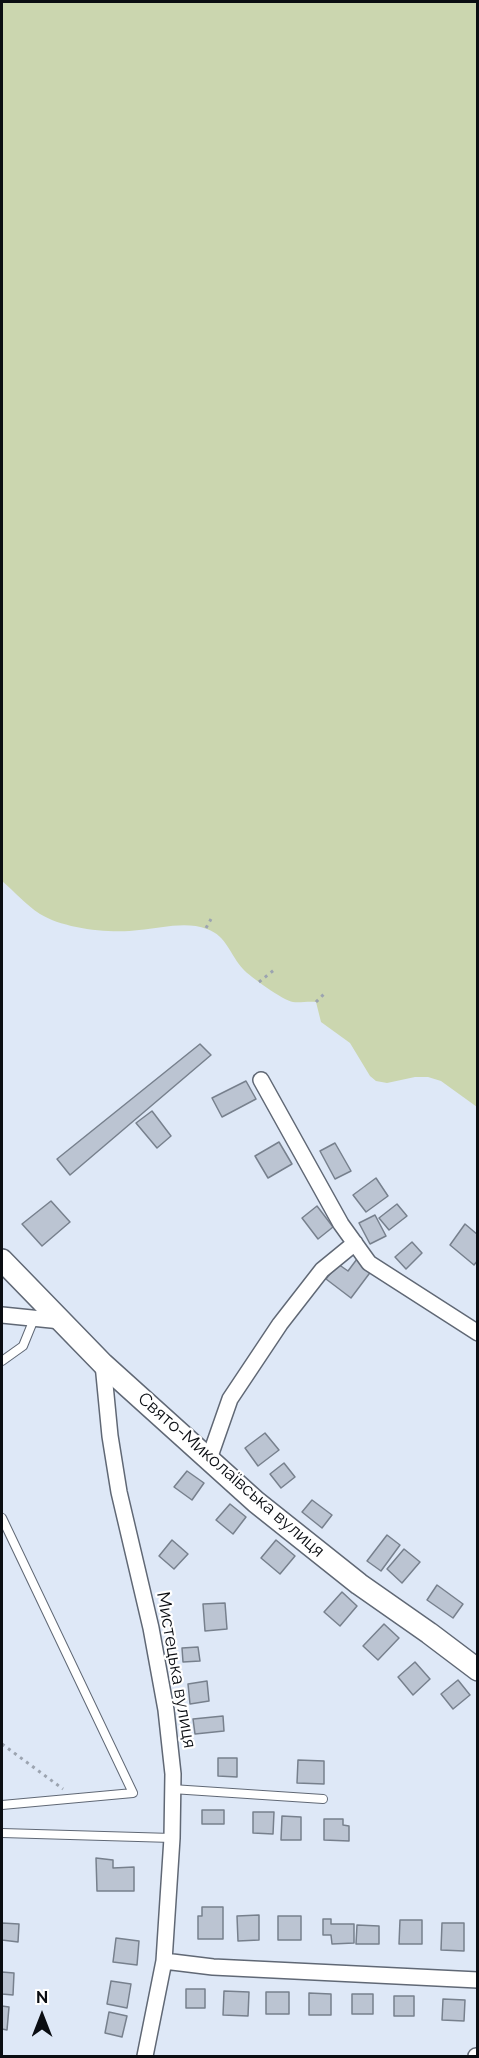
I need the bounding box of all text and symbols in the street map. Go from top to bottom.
street label: Свято-Миколаївська вулиця [133,1388,329,1562]
street label: Мистецька вулиця [152,1590,200,1750]
north arrow [12,1986,72,2046]
text: N [36,1988,48,2007]

